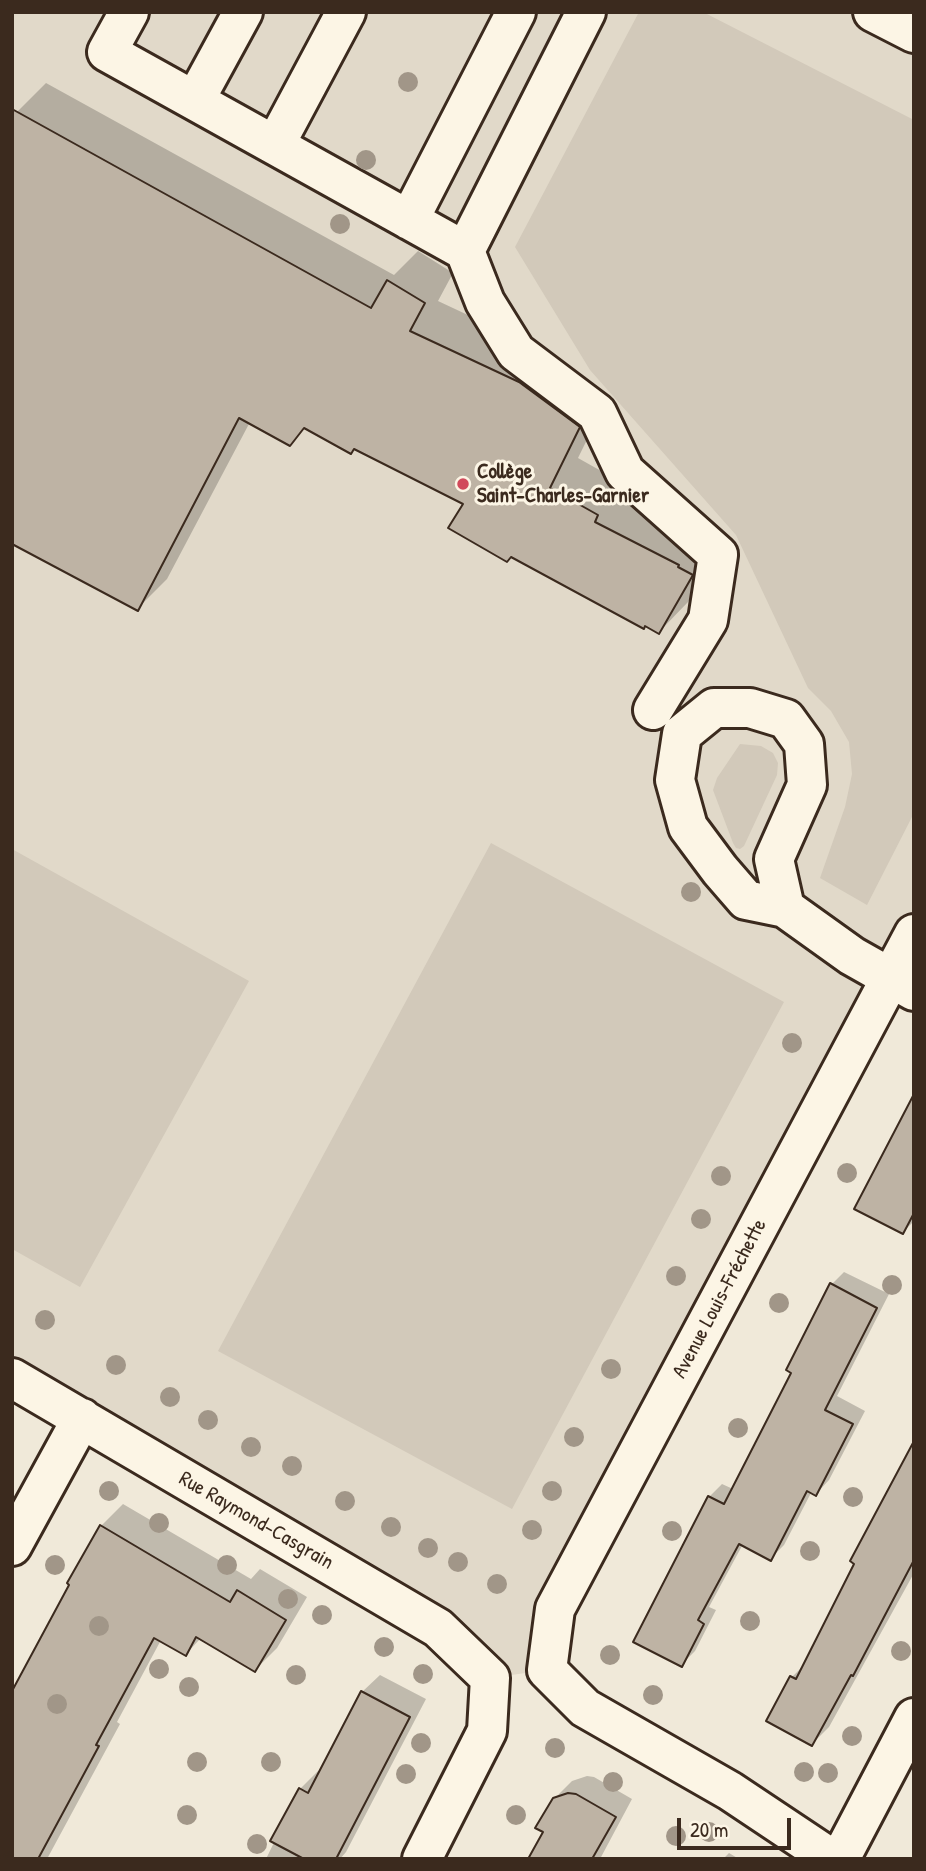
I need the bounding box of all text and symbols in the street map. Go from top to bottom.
place label: Collège Saint-Charles-Garnier [477,459,649,509]
marker: Collège Saint-Charles-Garnier [455,476,471,492]
street label: Avenue Louis-Fréchette [667,1215,773,1383]
street label: Rue Raymond-Casgrain [174,1466,338,1576]
scale bar [681,1804,795,1848]
text: 20 m [690,1815,728,1844]

